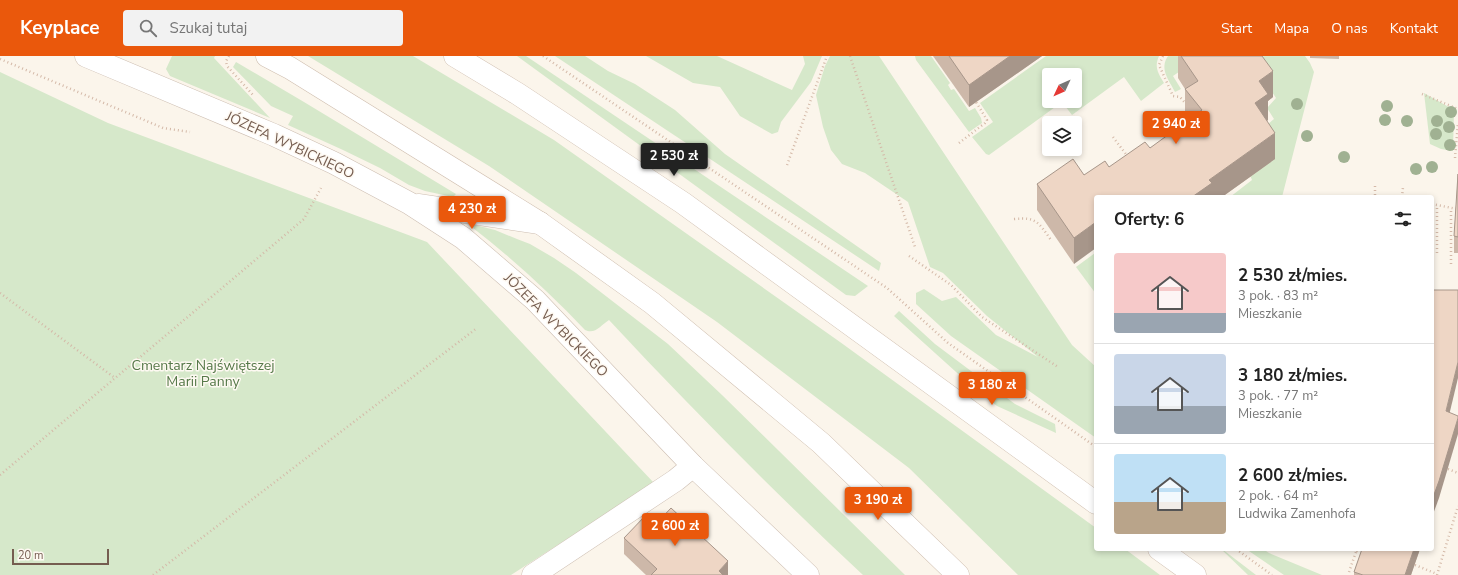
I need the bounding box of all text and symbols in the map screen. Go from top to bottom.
search box [123,10,403,46]
text: Keyplace [20,15,99,41]
icon: search [137,17,159,39]
text: Szukaj tutaj [169,18,247,38]
text: Start [1221,19,1252,38]
text: Mapa [1274,19,1309,38]
text: O nas [1331,19,1368,38]
text: Kontakt [1390,19,1438,38]
north arrow [1042,68,1082,108]
map controls [1042,68,1082,156]
street label: JÓZEFA WYBICKIEGO [222,106,357,183]
pin: 2 940 zł [1135,111,1217,145]
text: 2 940 zł [1152,115,1200,133]
button: layers [1042,116,1082,156]
pin: 2 530 zł [633,143,715,177]
text: 2 530 zł [650,147,698,165]
pin: 4 230 zł [431,196,513,230]
text: 4 230 zł [448,200,496,218]
text: Oferty: 6 [1114,208,1184,231]
icon: filters [1392,208,1414,230]
text: 2 530 zł/mies. [1238,264,1347,287]
street label: JÓZEFA WYBICKIEGO [499,268,612,381]
icon: home [1146,269,1194,317]
text: 3 pok. · 83 m² [1238,287,1318,305]
text: Mieszkanie [1238,305,1302,323]
park label: Cmentarz Najświętszej Marii Panny [131,356,275,391]
text: 3 180 zł/mies. [1238,364,1347,387]
icon: home [1146,370,1194,418]
pin: 3 180 zł [951,372,1033,406]
text: 3 180 zł [968,376,1016,394]
text: 3 pok. · 77 m² [1238,387,1318,405]
text: Mieszkanie [1238,405,1302,423]
text: 2 600 zł/mies. [1238,464,1347,487]
icon: home [1146,470,1194,518]
pin: 3 190 zł [837,487,919,521]
text: 2 pok. · 64 m² [1238,487,1318,505]
text: 3 190 zł [854,491,902,509]
text: Ludwika Zamenhofa [1238,505,1356,523]
pin: 2 600 zł [634,513,716,547]
text: 2 600 zł [651,517,699,535]
scale bar [12,547,109,566]
text: 20 m [18,548,43,563]

